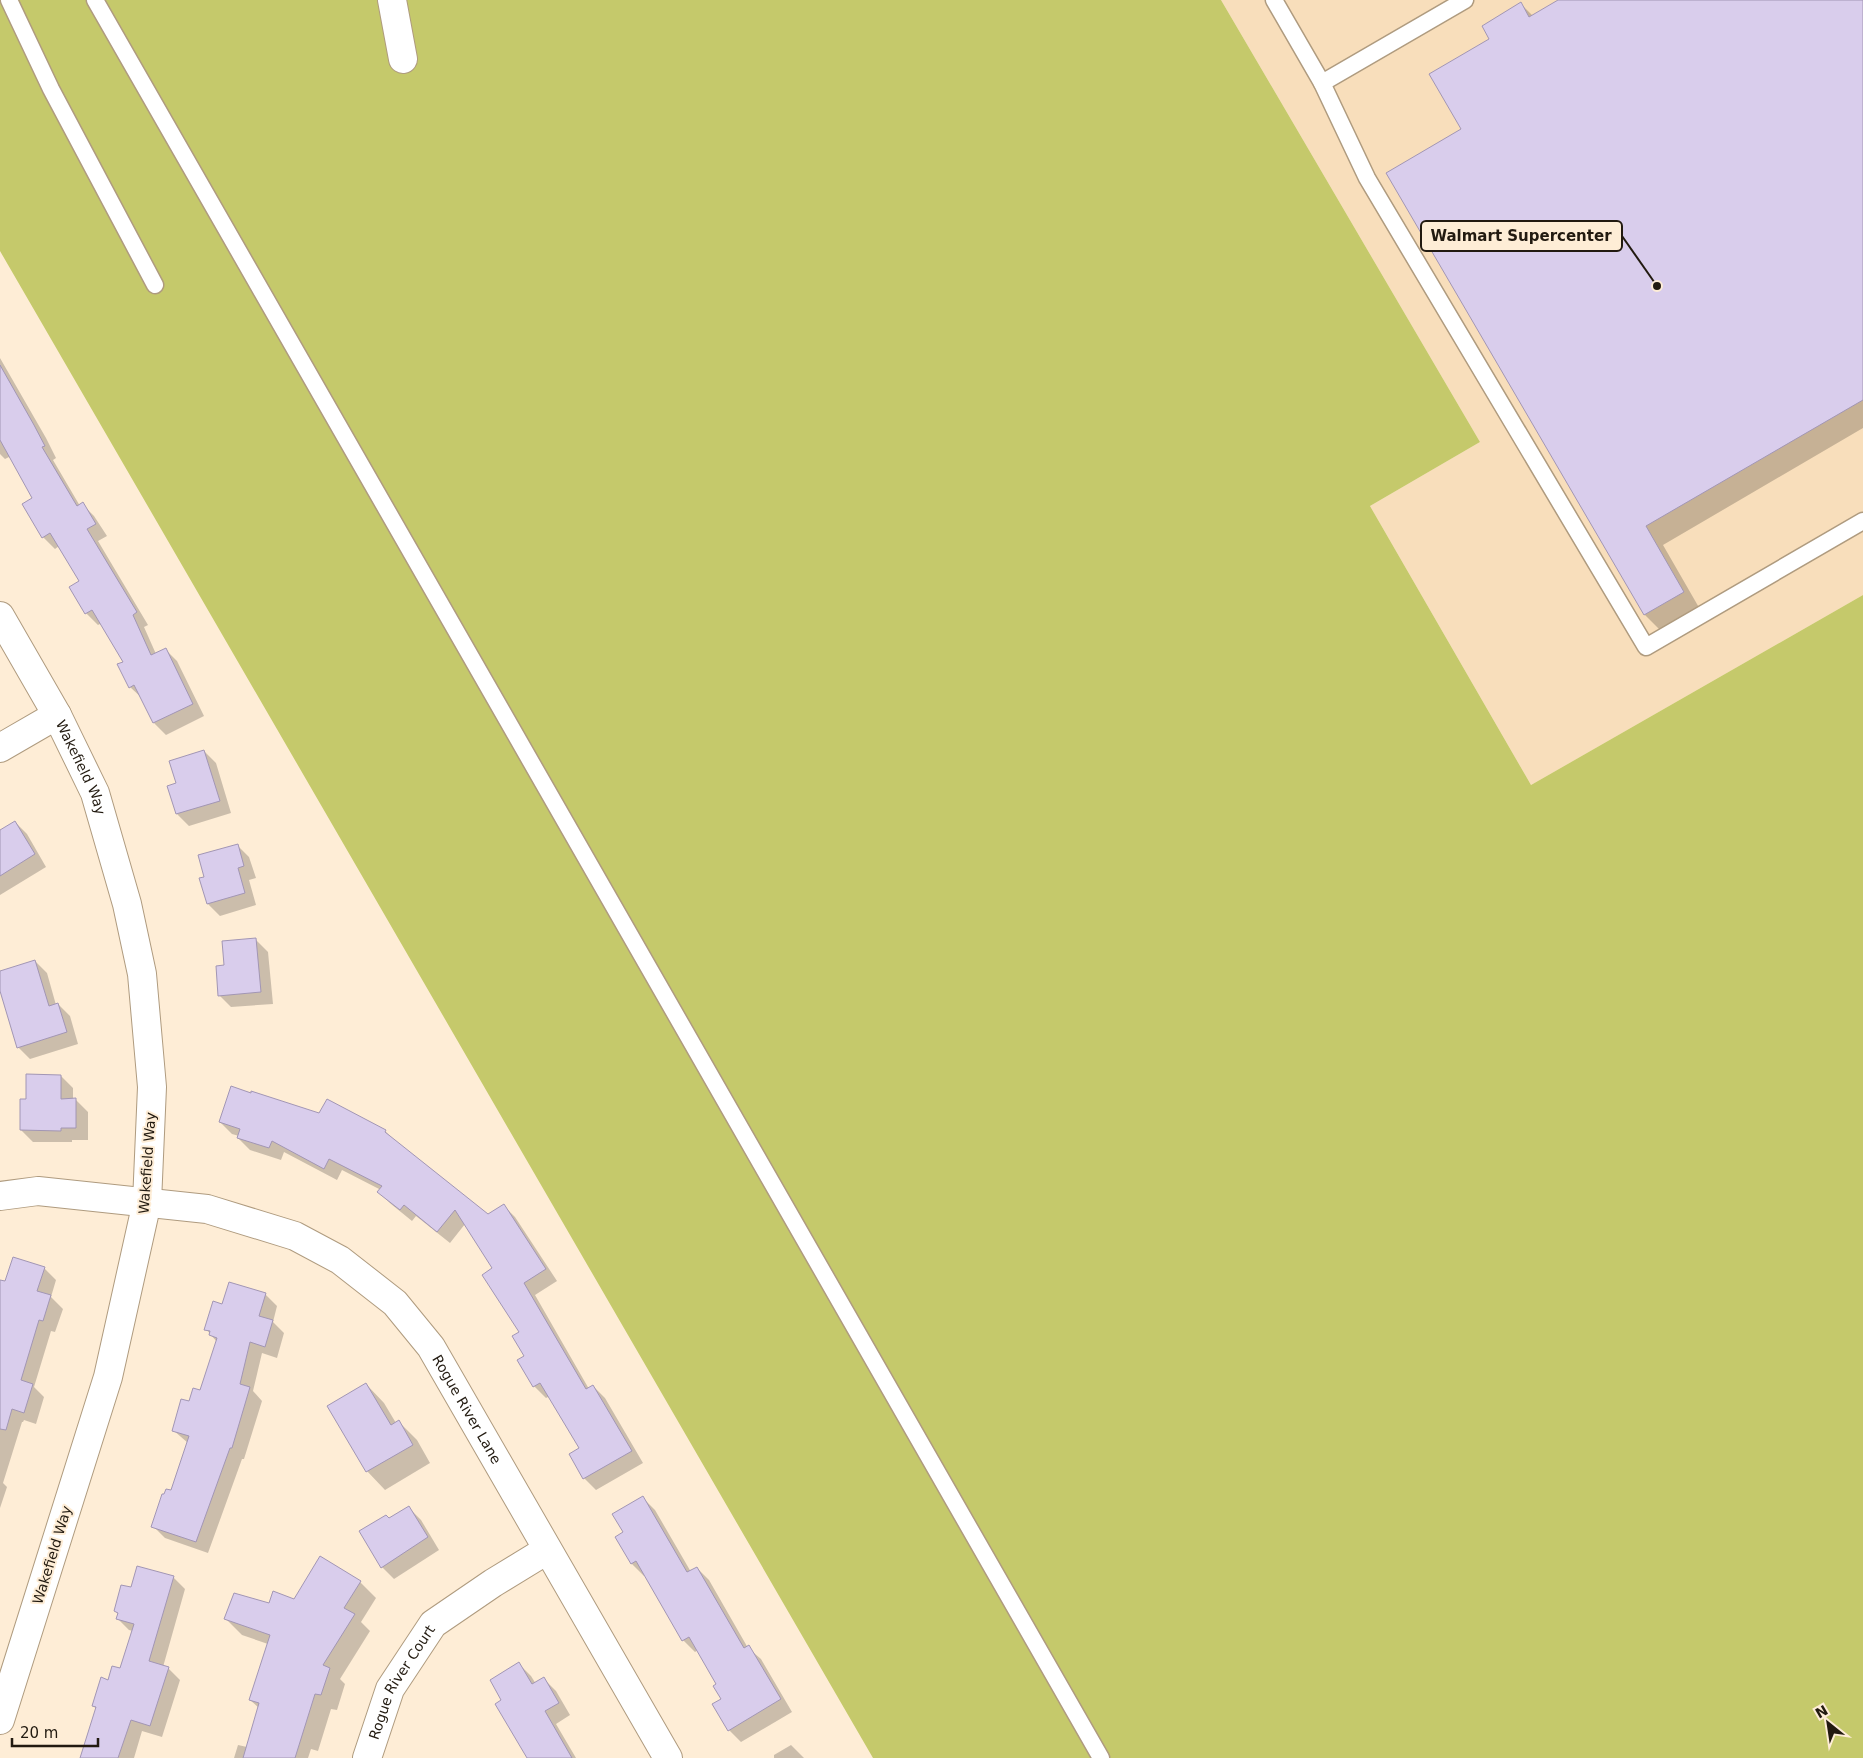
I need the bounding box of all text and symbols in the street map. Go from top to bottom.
callout: Walmart Supercenter [1421,221,1622,251]
text: Walmart Supercenter [1430,227,1612,245]
street label: Wakefield Way [53,717,109,817]
street label: Wakefield Way [135,1111,159,1215]
street label: Rogue River Lane [429,1352,505,1467]
street label: Wakefield Way [29,1504,75,1606]
street label: Rogue River Court [366,1621,438,1741]
north arrow [1803,1698,1853,1748]
text: N [1812,1702,1831,1722]
scale bar [12,1716,99,1748]
text: 20 m [20,1724,58,1742]

